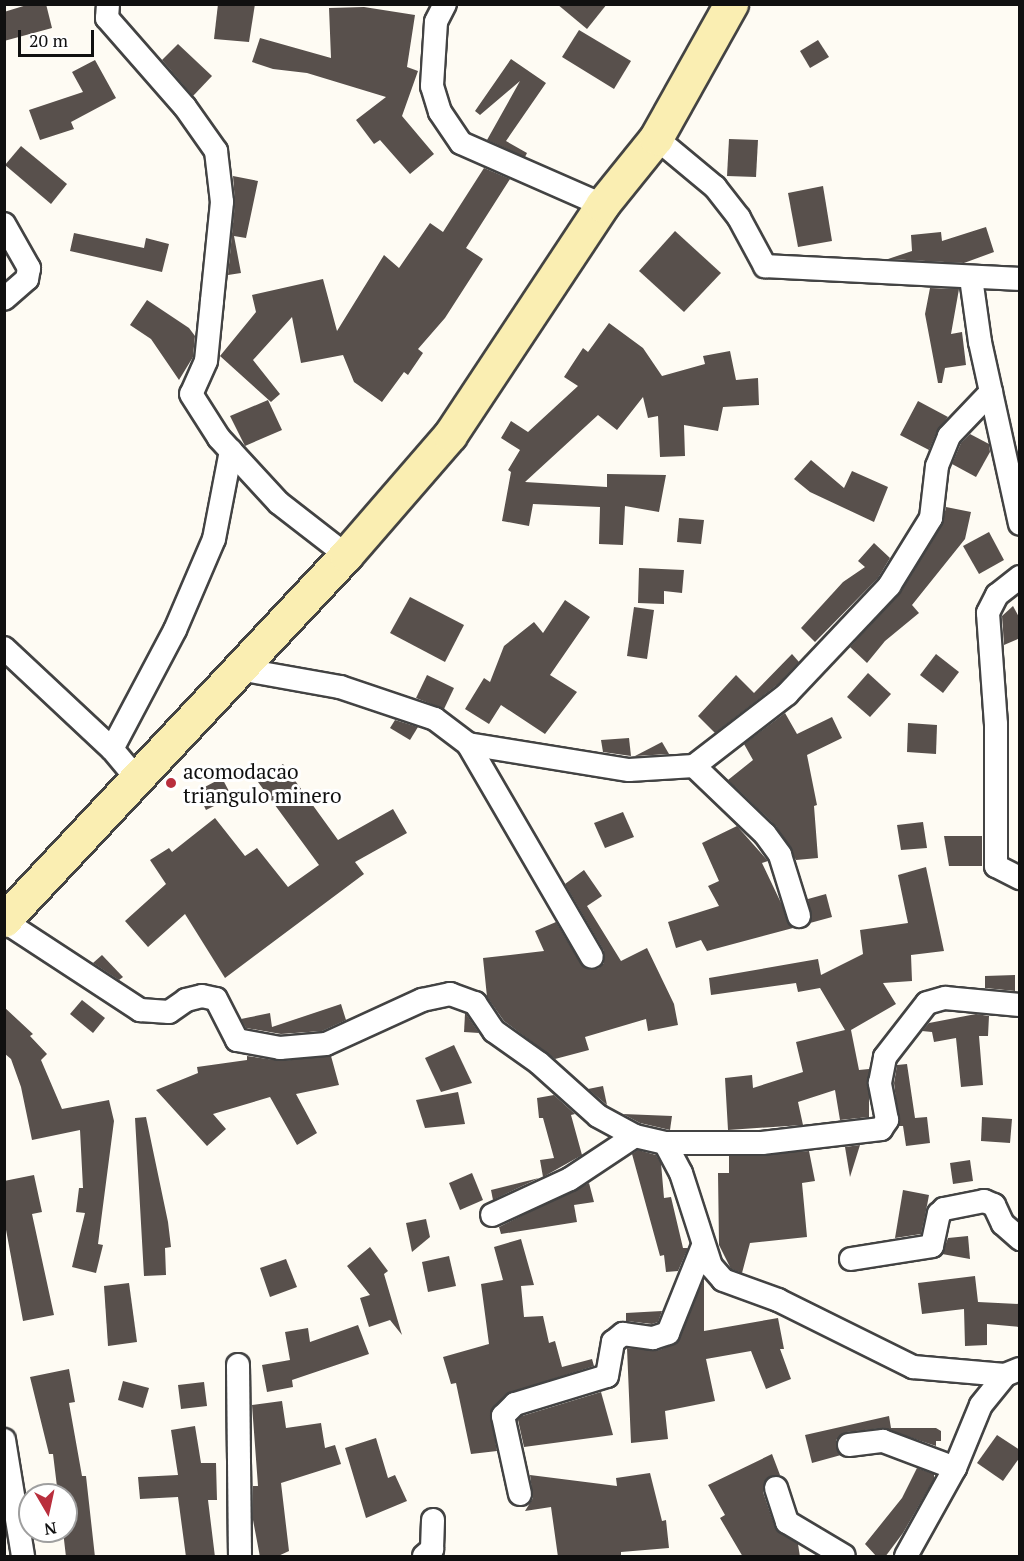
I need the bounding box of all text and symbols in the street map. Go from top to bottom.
scale bar [21,18,98,56]
text: 20 m [29,28,68,52]
place label: acomodacao triangulo minero [183,758,342,808]
marker: acomodacao triangulo minero [164,776,178,790]
north arrow [18,1483,78,1543]
text: N [43,1517,58,1541]

